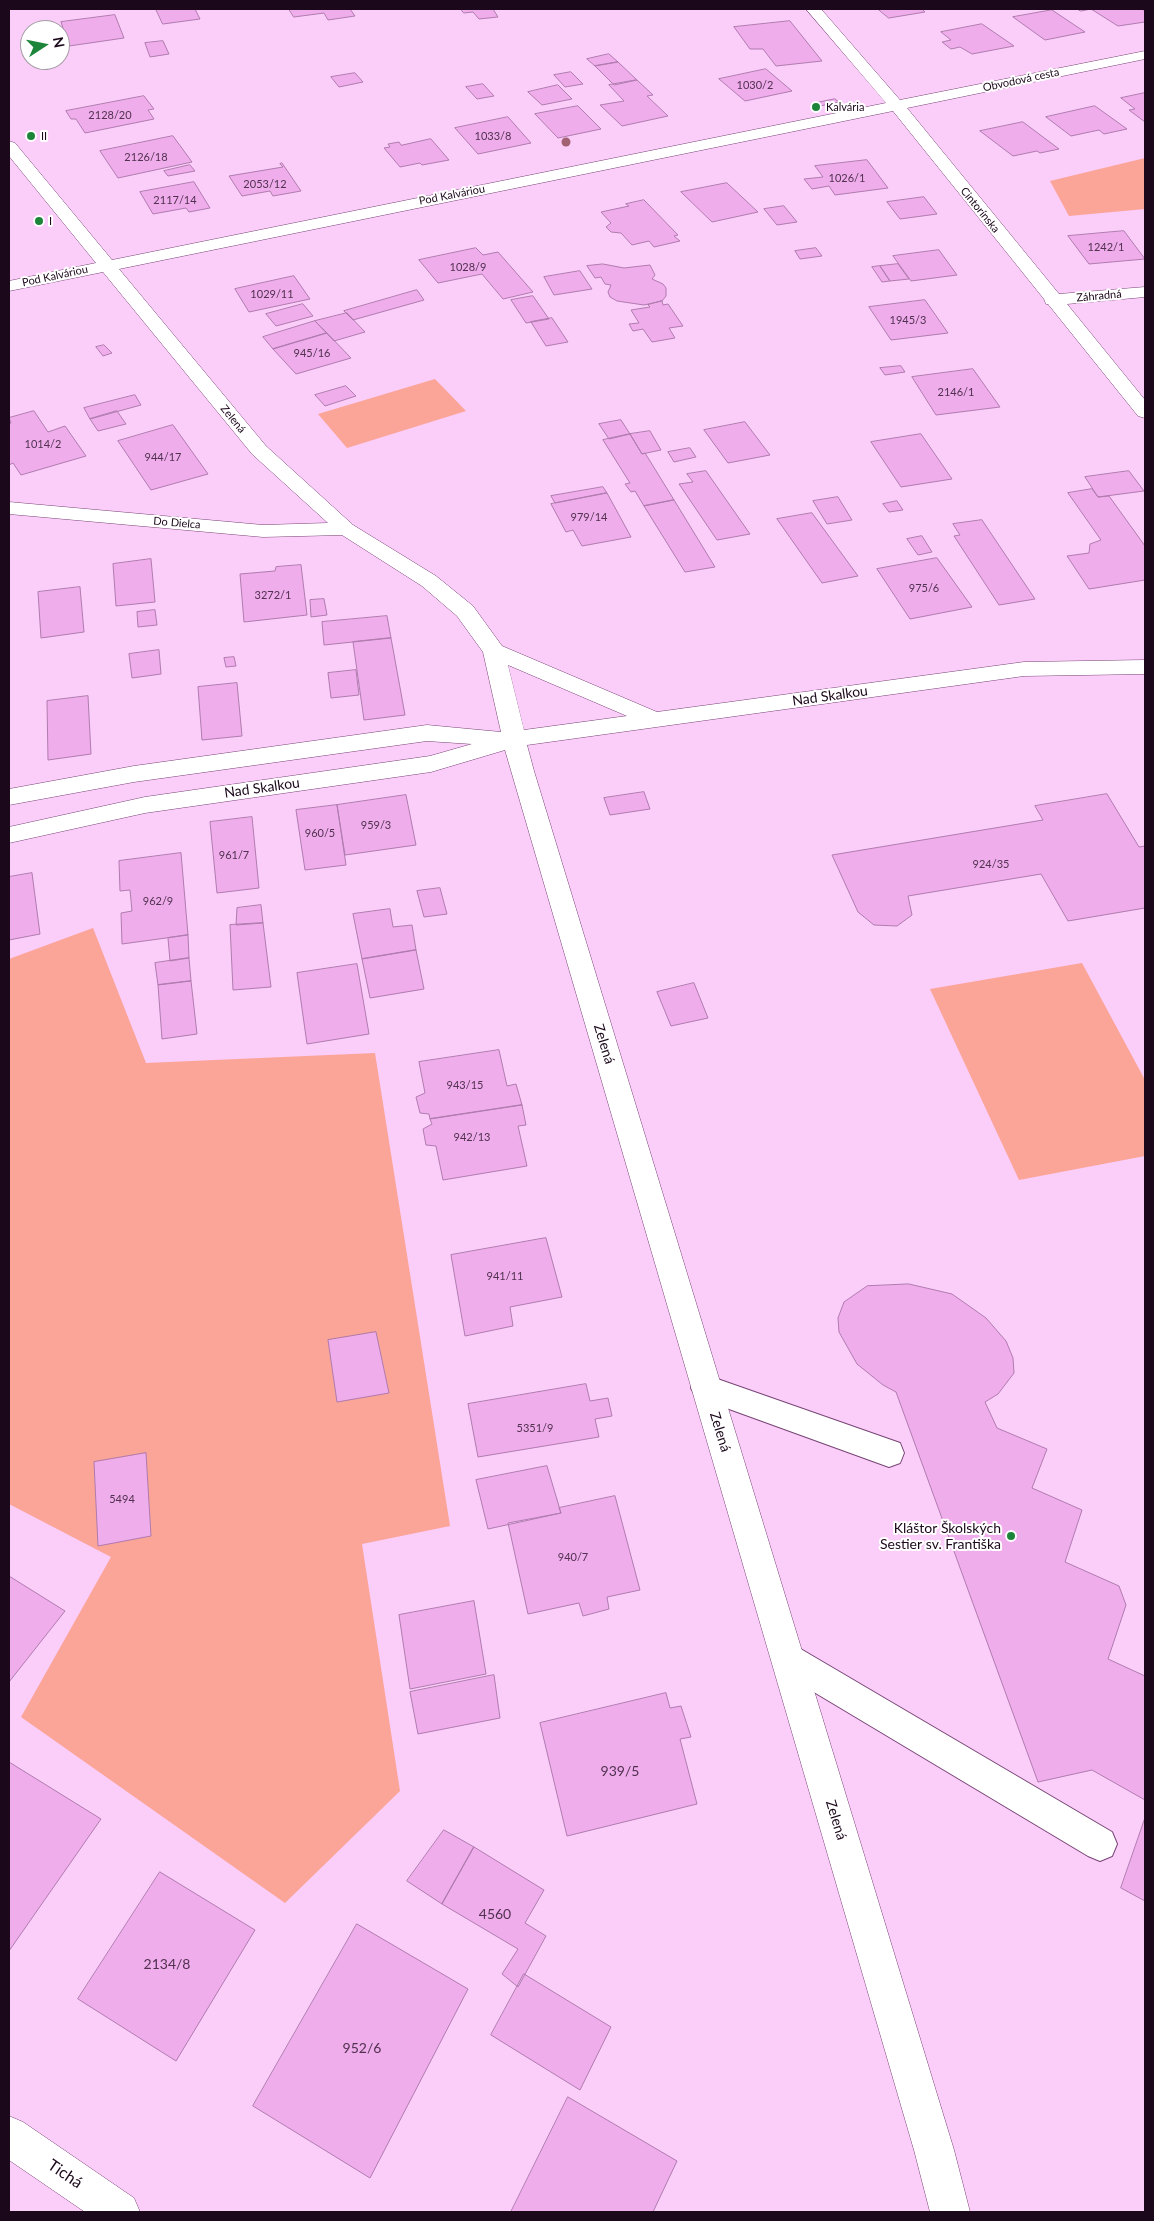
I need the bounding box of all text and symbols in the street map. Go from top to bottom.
north arrow [20,20,70,70]
text: N [50,35,69,49]
street label: Obvodová cesta [982,65,1060,95]
house number: 1030/2 [737,78,773,92]
place label: Kalvária [826,100,864,114]
marker: Kalvária [810,101,822,113]
house number: 2128/20 [88,108,132,122]
place label: II [41,129,47,143]
house number: 1033/8 [475,129,511,143]
marker: II [25,130,37,142]
house number: 2126/18 [124,150,168,164]
house number: 1026/1 [829,171,865,185]
house number: 2053/12 [243,177,287,191]
street label: Pod Kalváriou [418,182,486,208]
street label: Cintorínska [958,185,1002,235]
house number: 2117/14 [153,193,197,207]
place label: I [49,214,52,228]
marker: I [33,215,45,227]
house number: 1242/1 [1088,240,1124,254]
house number: 1028/9 [450,260,486,274]
street label: Pod Kalváriou [21,263,89,289]
house number: 1029/11 [250,287,294,301]
street label: Záhradná [1076,287,1122,305]
house number: 1945/3 [890,313,926,327]
house number: 945/16 [294,346,330,360]
house number: 2146/1 [938,385,974,399]
street label: Zelená [218,402,248,436]
house number: 1014/2 [25,437,61,451]
house number: 944/17 [145,450,181,464]
house number: 979/14 [571,510,607,524]
street label: Do Dielca [153,514,201,532]
house number: 975/6 [909,581,939,595]
house number: 3272/1 [255,588,291,602]
street label: Nad Skalkou [791,682,869,710]
street label: Nad Skalkou [223,774,301,802]
house number: 959/3 [361,818,391,832]
house number: 960/5 [305,826,335,840]
house number: 961/7 [219,848,249,862]
house number: 924/35 [973,857,1009,871]
house number: 962/9 [143,894,173,908]
street label: Zelená [590,1022,618,1066]
house number: 943/15 [447,1078,483,1092]
house number: 942/13 [454,1130,490,1144]
house number: 941/11 [487,1269,523,1283]
street label: Zelená [706,1410,734,1454]
house number: 5351/9 [517,1421,553,1435]
house number: 5494 [109,1492,135,1506]
place label: Kláštor Školských Sestier sv. Františka [880,1520,1001,1552]
marker: Kláštor Školských Sestier sv. Františka [1005,1530,1017,1542]
house number: 940/7 [558,1550,588,1564]
house number: 939/5 [601,1763,639,1779]
street label: Zelená [822,1798,850,1842]
house number: 4560 [479,1906,511,1922]
house number: 2134/8 [144,1956,190,1972]
house number: 952/6 [343,2040,381,2056]
street label: Tichá [44,2155,86,2193]

